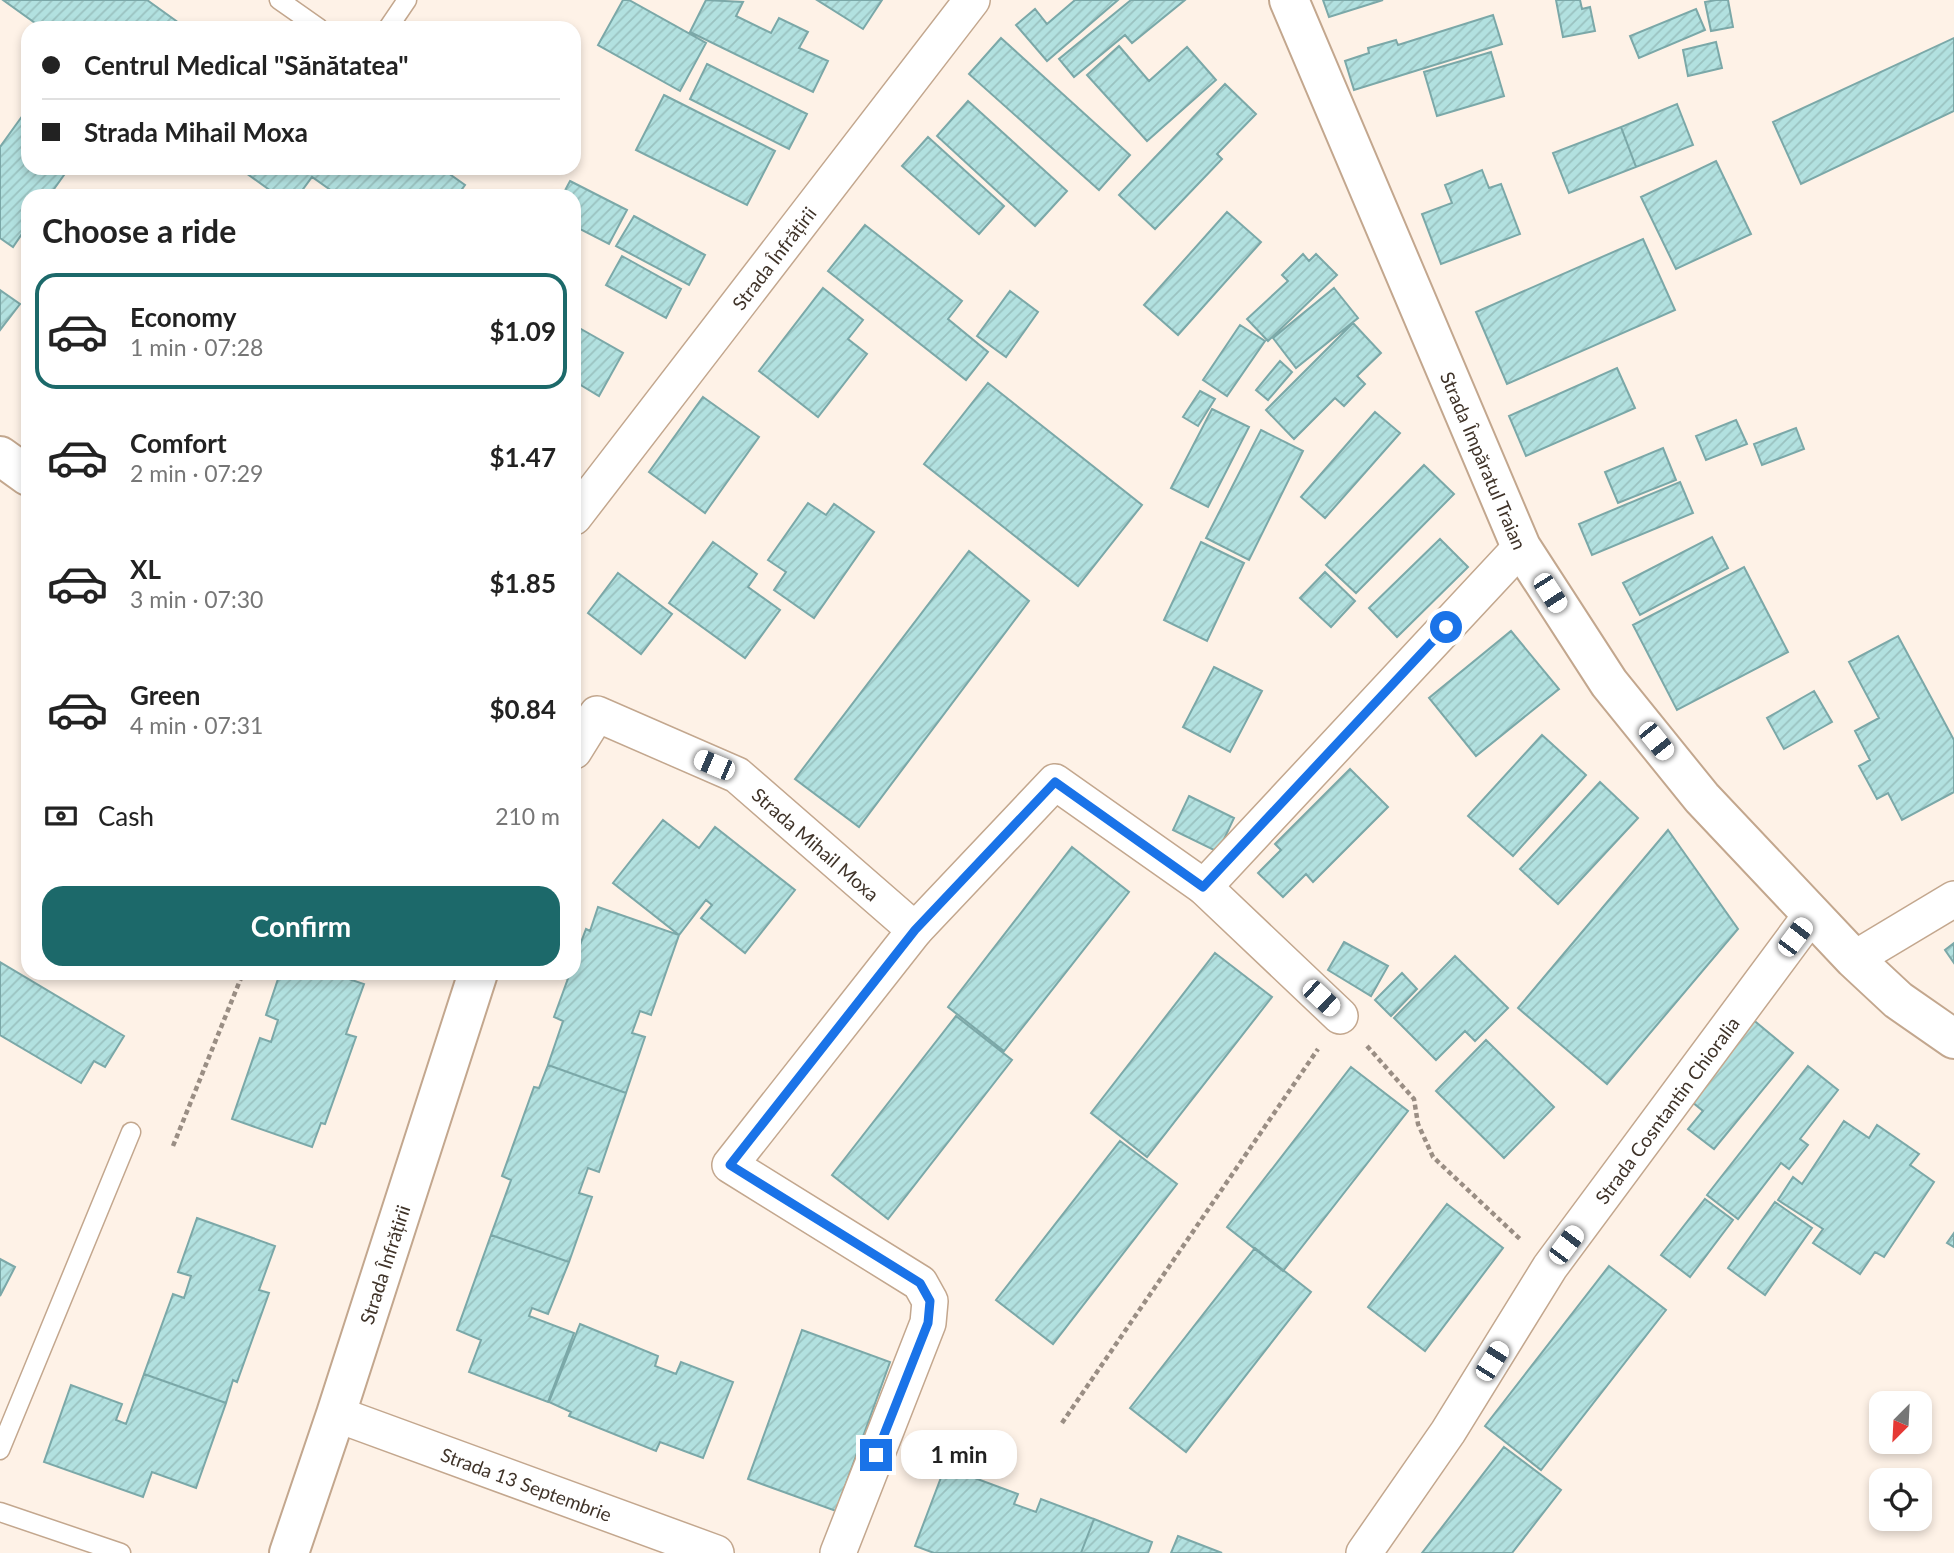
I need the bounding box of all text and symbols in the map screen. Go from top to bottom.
text: Centrul Medical "Sănătatea" [84,49,408,81]
text: Strada Mihail Moxa [84,116,308,148]
street label: Strada Înfrățirii [727,202,820,314]
text: Choose a ride [42,211,236,250]
icon: car [46,300,109,363]
text: Economy [130,301,236,333]
text: $1.09 [490,315,556,347]
text: 1 min · 07:28 [130,333,263,361]
street label: Strada Împăratul Traian [1436,368,1532,553]
icon: car [46,426,109,489]
text: Comfort [130,427,227,459]
text: $1.47 [490,441,556,473]
text: 2 min · 07:29 [130,459,263,487]
icon: car [46,552,109,615]
text: XL [130,553,161,585]
text: $1.85 [490,567,556,599]
car [1530,570,1571,616]
text: 3 min · 07:30 [130,585,263,613]
route start [1430,611,1462,643]
icon: car [46,678,109,741]
text: Green [130,679,200,711]
text: $0.84 [490,693,556,725]
text: 4 min · 07:31 [130,711,263,739]
car [1635,718,1678,764]
car [691,747,738,783]
street label: Strada Mihail Moxa [748,782,884,905]
icon: cash [42,797,80,835]
text: Cash [98,800,154,832]
text: 210 m [495,802,560,830]
button: Confirm [42,886,560,966]
car [1774,914,1817,960]
car [1299,976,1344,1020]
street label: Strada Cosntantin Chioralia [1590,1012,1743,1208]
street label: Strada Înfrățirii [354,1202,414,1327]
car [1545,1222,1588,1268]
car [1472,1338,1513,1384]
north arrow [1869,1391,1932,1454]
map controls [1869,1391,1932,1531]
callout: 1 min [900,1430,1016,1480]
route end [860,1439,892,1471]
text: 1 min [930,1440,988,1468]
street label: Strada 13 Septembrie [438,1442,615,1526]
button: locate [1869,1468,1932,1531]

